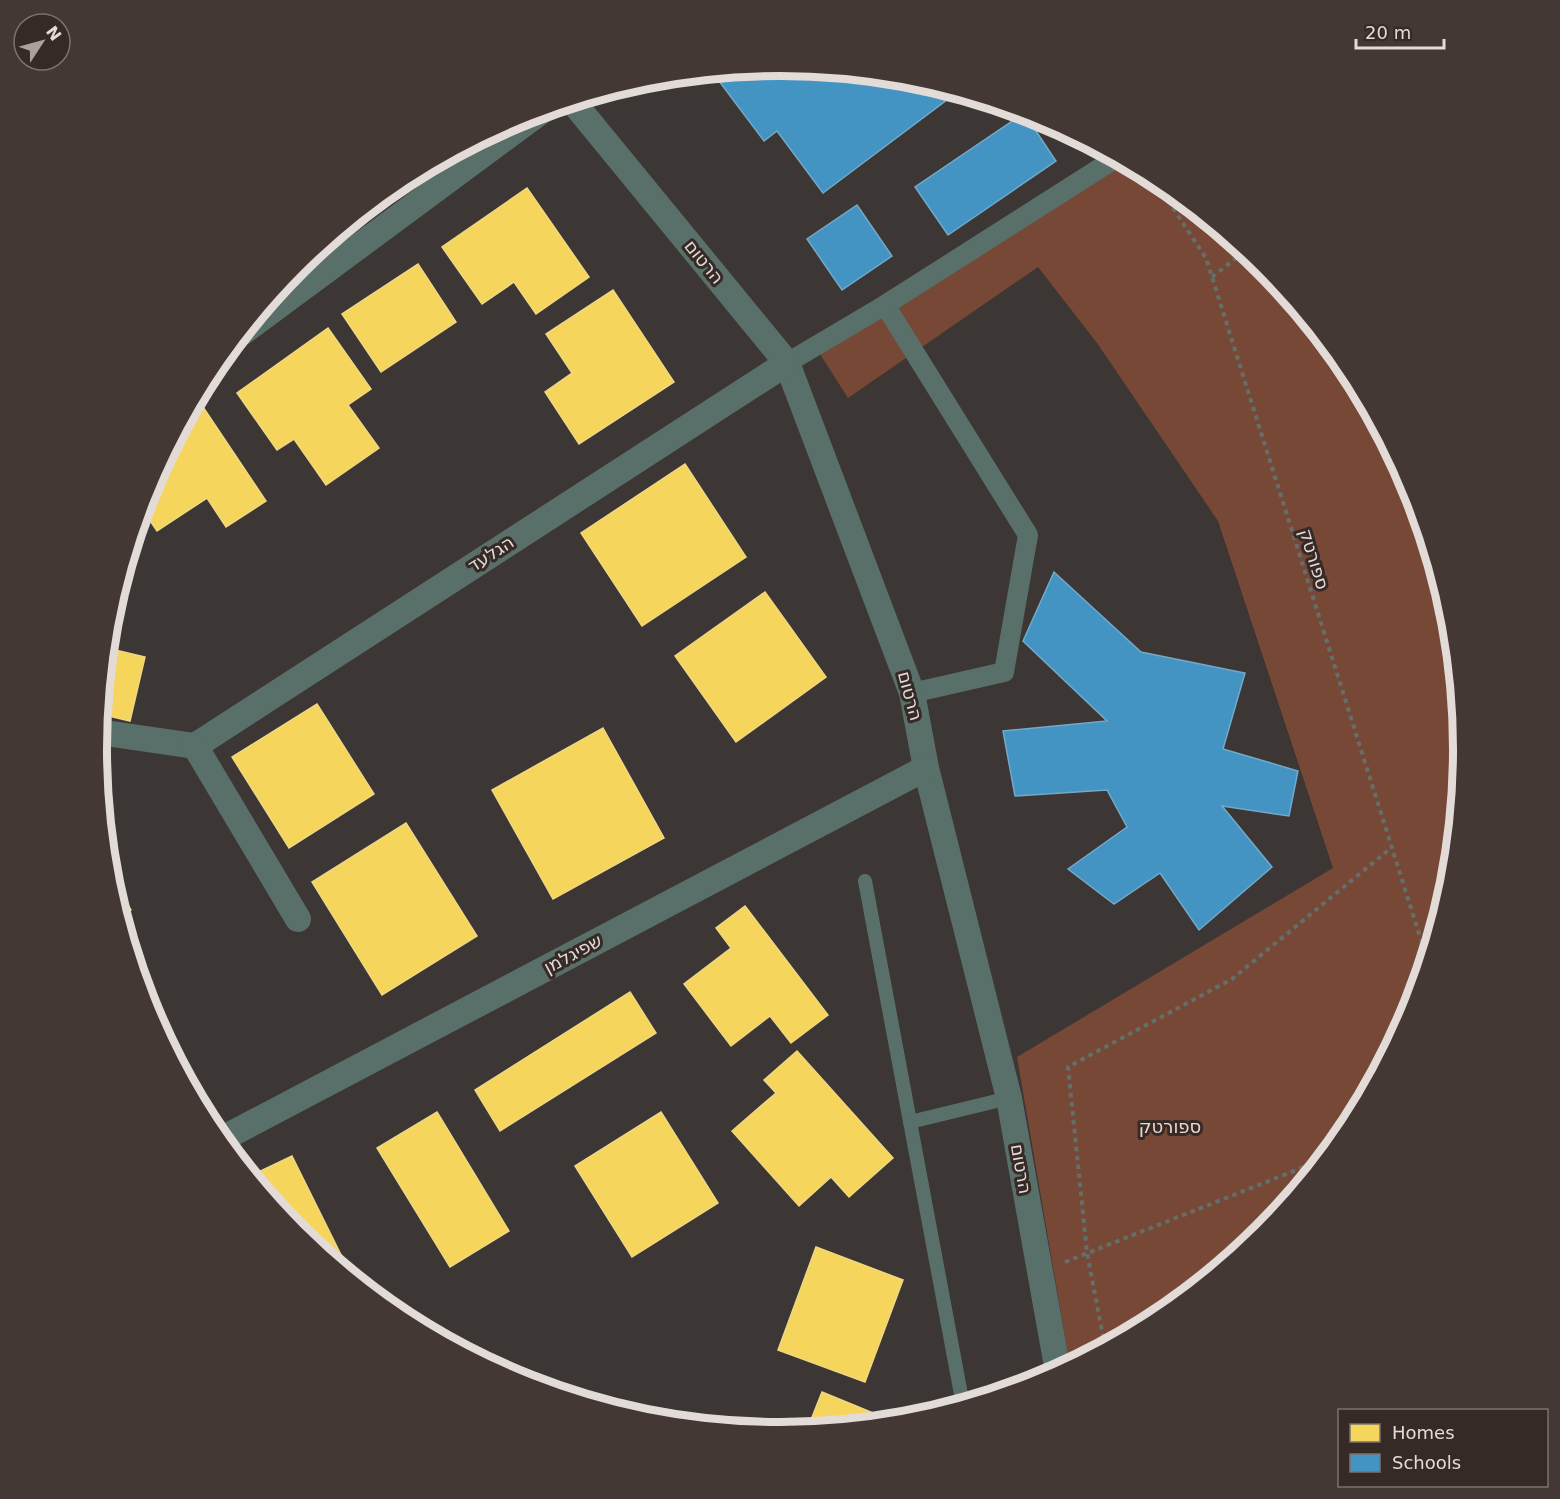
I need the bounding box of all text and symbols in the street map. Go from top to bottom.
north arrow [12,12,72,72]
scale bar [1356,12,1444,50]
text: N [42,22,65,44]
text: 20 m [1365,22,1411,43]
street label: הרטום [680,235,728,288]
street label: ספורטק [1295,526,1334,592]
street label: הגלעד [464,531,518,576]
street label: הרטום [894,669,927,723]
street label: שפיגלמן [540,930,605,978]
park label: ספורטק [1139,1116,1201,1137]
street label: הרטום [1007,1142,1036,1196]
legend [1338,1409,1548,1487]
text: Homes [1392,1422,1455,1443]
text: Schools [1392,1452,1461,1473]

